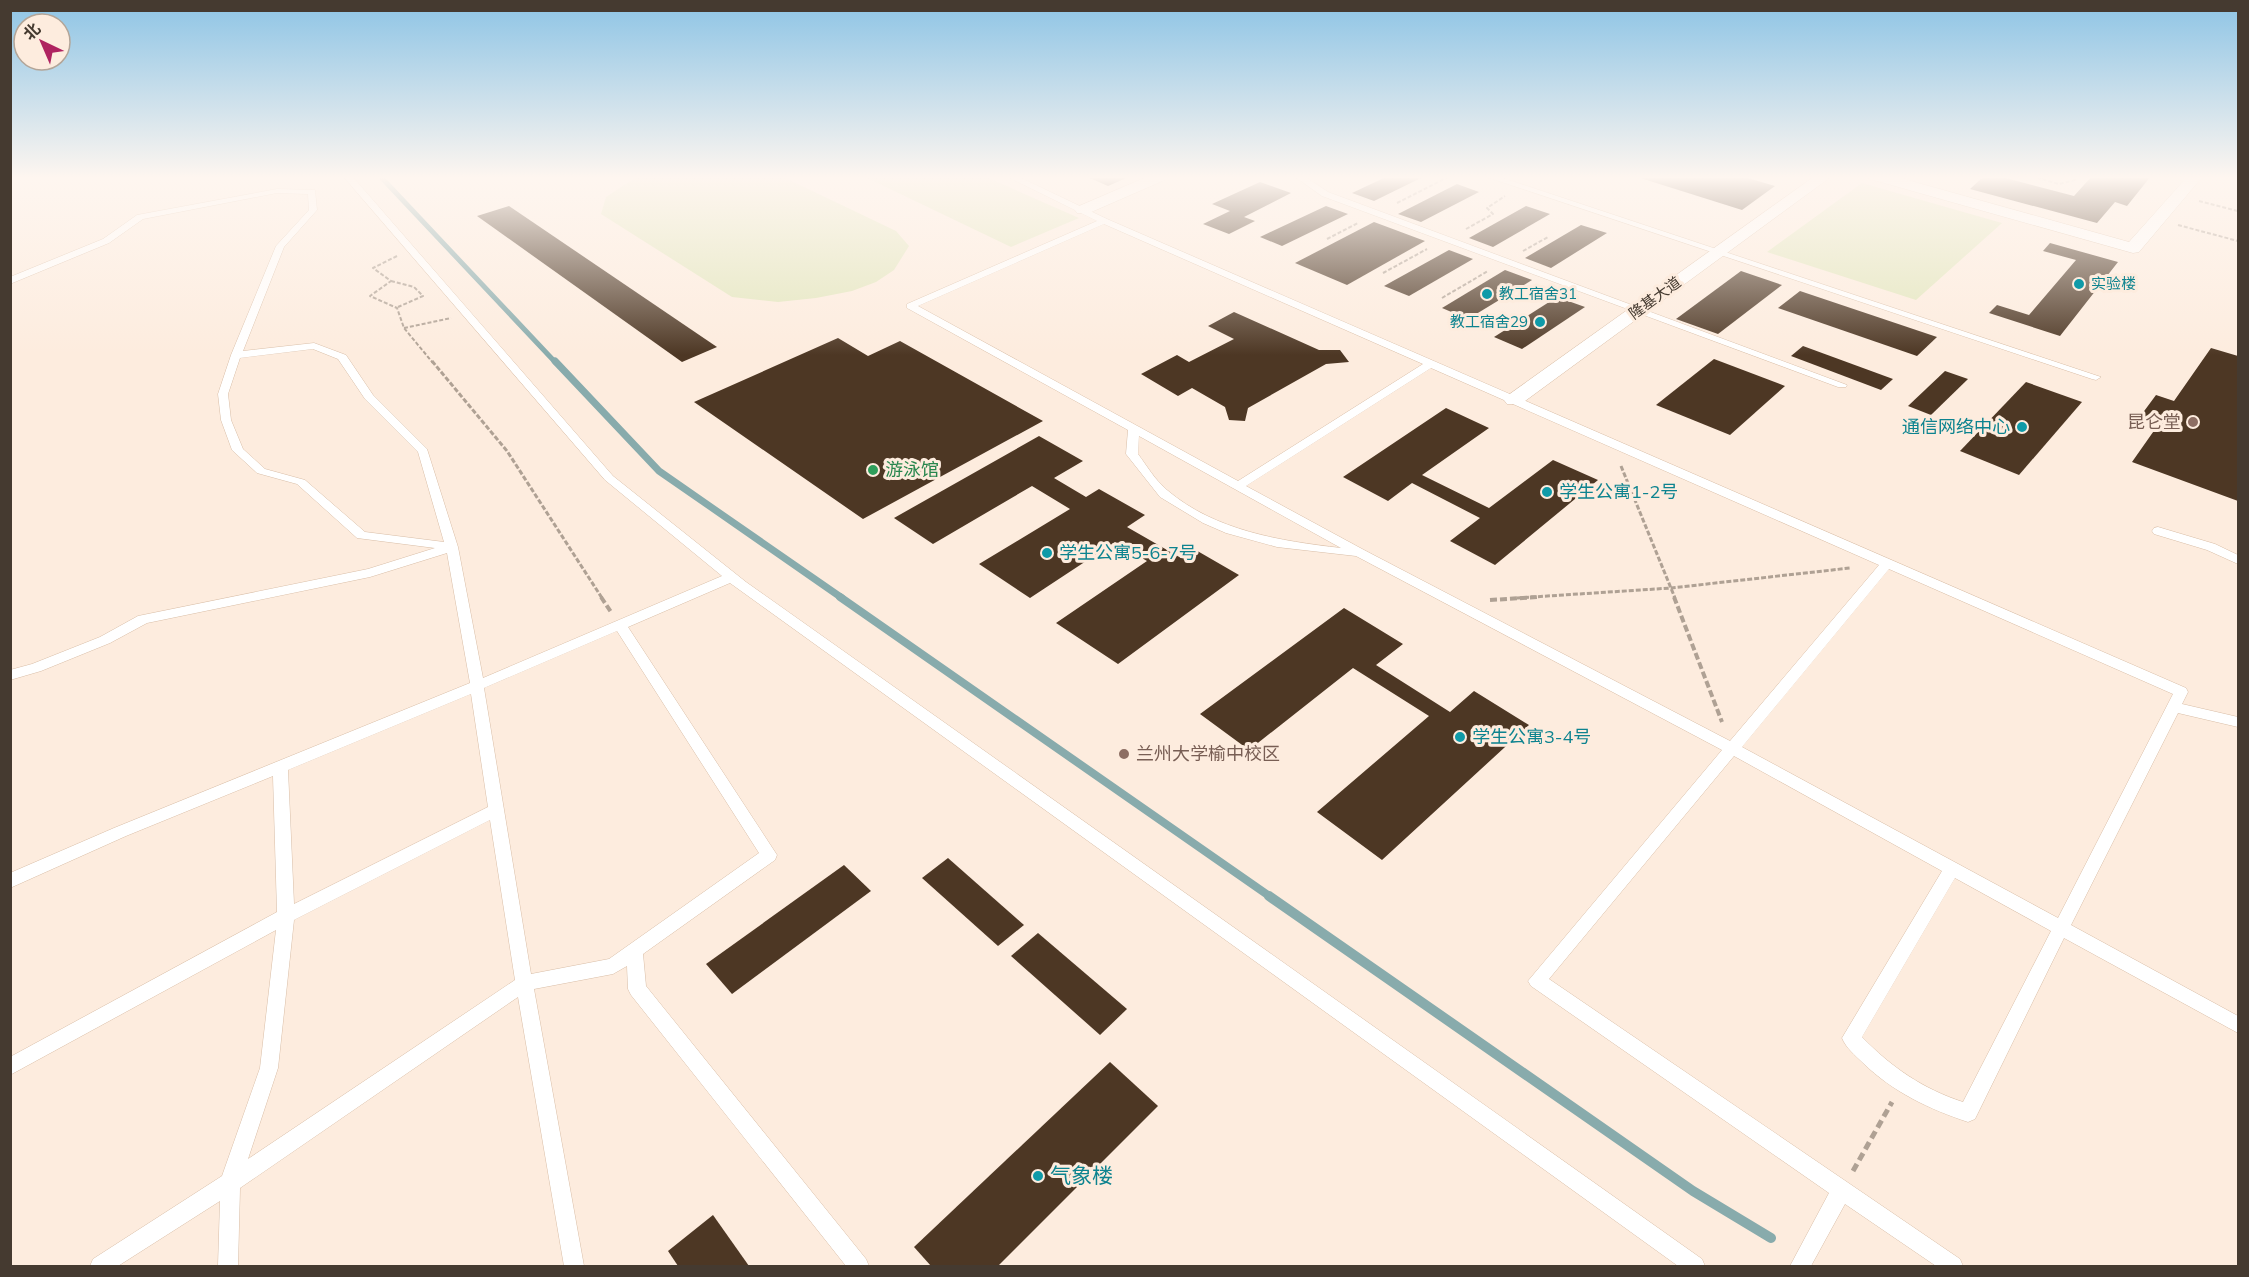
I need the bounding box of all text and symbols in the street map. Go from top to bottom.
north arrow [12,12,72,72]
text: 北 [19,18,44,44]
street label: 隆基大道 [1625,272,1685,323]
place label: 实验楼 [2091,274,2136,293]
marker: 实验楼 [2072,277,2086,291]
place label: 教工宿舍31 [1499,284,1577,303]
marker: 教工宿舍31 [1480,287,1494,301]
place label: 教工宿舍29 [1450,312,1528,331]
marker: 教工宿舍29 [1533,315,1547,329]
place label: 昆仑堂 [2127,410,2181,433]
place label: 通信网络中心 [1902,415,2010,438]
marker: 昆仑堂 [2186,415,2200,429]
marker: 通信网络中心 [2015,420,2029,434]
place label: 游泳馆 [885,458,939,481]
marker: 游泳馆 [866,463,880,477]
place label: 学生公寓1-2号 [1559,480,1678,503]
marker: 学生公寓1-2号 [1540,485,1554,499]
place label: 学生公寓5-6-7号 [1059,541,1197,564]
marker: 学生公寓5-6-7号 [1040,546,1054,560]
place label: 学生公寓3-4号 [1472,725,1591,748]
marker: 学生公寓3-4号 [1453,730,1467,744]
place label: 兰州大学榆中校区 [1136,742,1280,765]
marker: 兰州大学榆中校区 [1117,747,1131,761]
place label: 气象楼 [1050,1162,1113,1188]
marker: 气象楼 [1031,1169,1045,1183]

